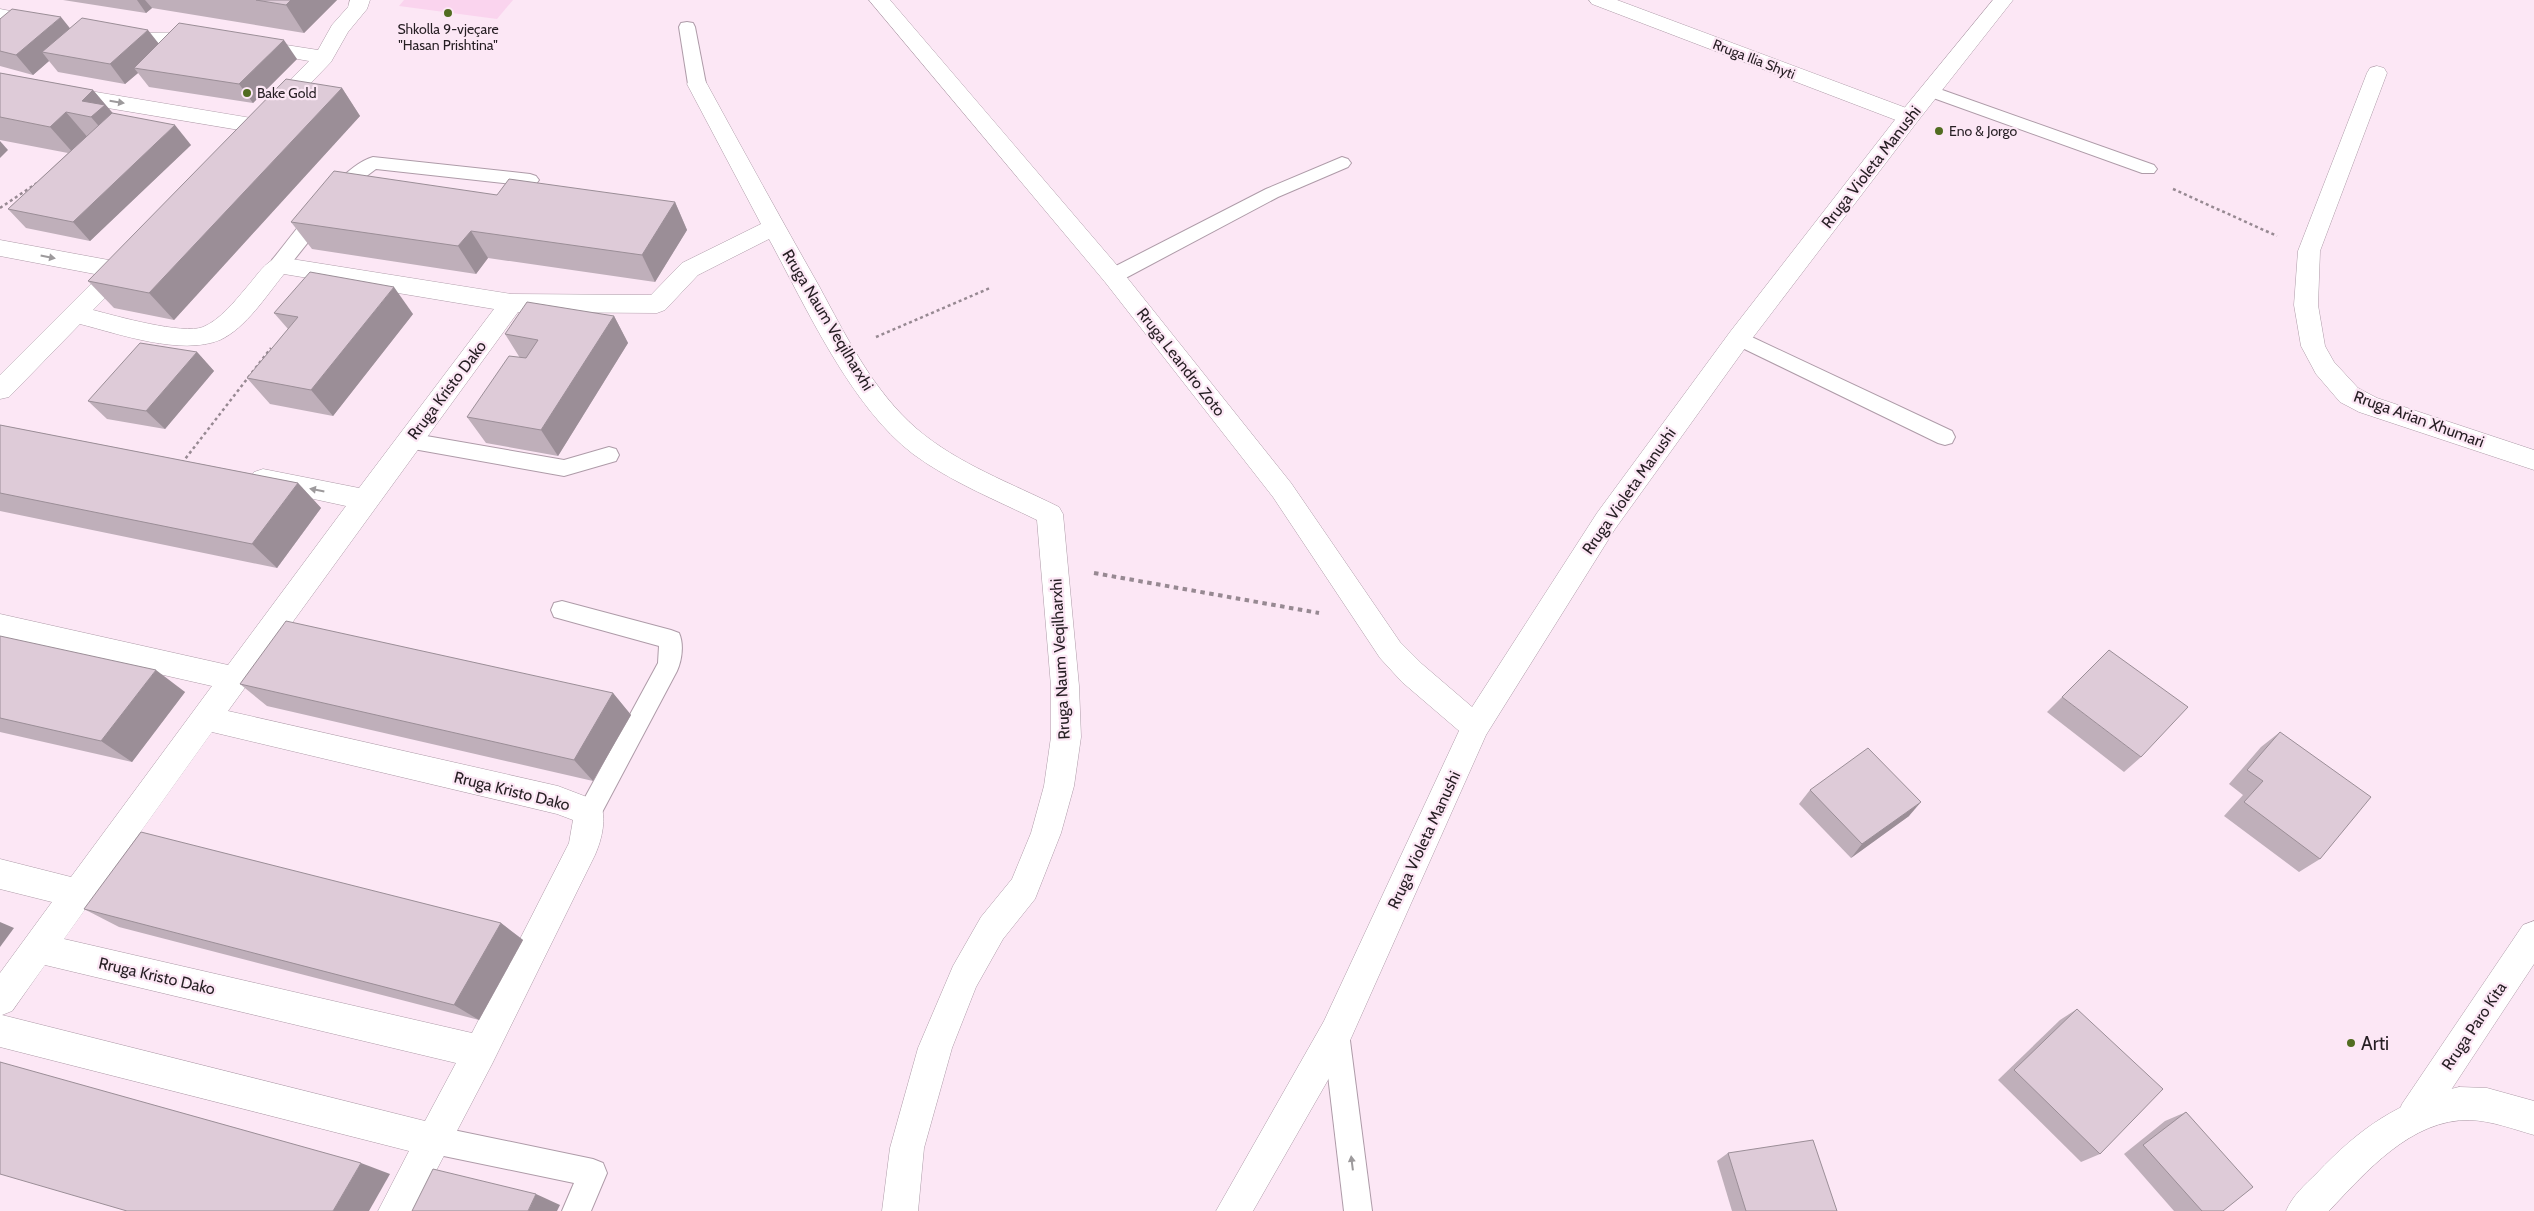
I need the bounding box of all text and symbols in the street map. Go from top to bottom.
marker: Shkolla 9-vjeçare "Hasan Prishtina" [442,7,454,19]
place label: Shkolla 9-vjeçare "Hasan Prishtina" [397,20,499,54]
street label: Rruga Ilia Shyti [1710,35,1798,83]
place label: Bake Gold [257,84,316,102]
marker: Bake Gold [241,87,253,99]
one-way arrow [109,99,125,107]
street label: Rruga Violeta Manushi [1817,102,1925,232]
place label: Eno & Jorgo [1949,122,2017,140]
marker: Eno & Jorgo [1933,125,1945,137]
street label: Rruga Naum Veqilharxhi [778,246,878,394]
one-way arrow [40,253,56,261]
street label: Rruga Leandro Zoto [1133,304,1229,420]
street label: Rruga Kristo Dako [404,337,490,443]
street label: Rruga Arian Xhumari [2351,387,2487,451]
street label: Rruga Violeta Manushi [1578,424,1680,558]
one-way arrow [310,486,325,494]
street label: Rruga Naum Veqilharxhi [1046,578,1074,740]
street label: Rruga Kristo Dako [452,767,572,815]
street label: Rruga Violeta Manushi [1384,768,1464,912]
street label: Rruga Kristo Dako [97,953,217,999]
street label: Rruga Paro Kita [2438,978,2511,1074]
place label: Arti [2361,1032,2389,1055]
marker: Arti [2345,1037,2357,1049]
one-way arrow [1348,1154,1356,1170]

